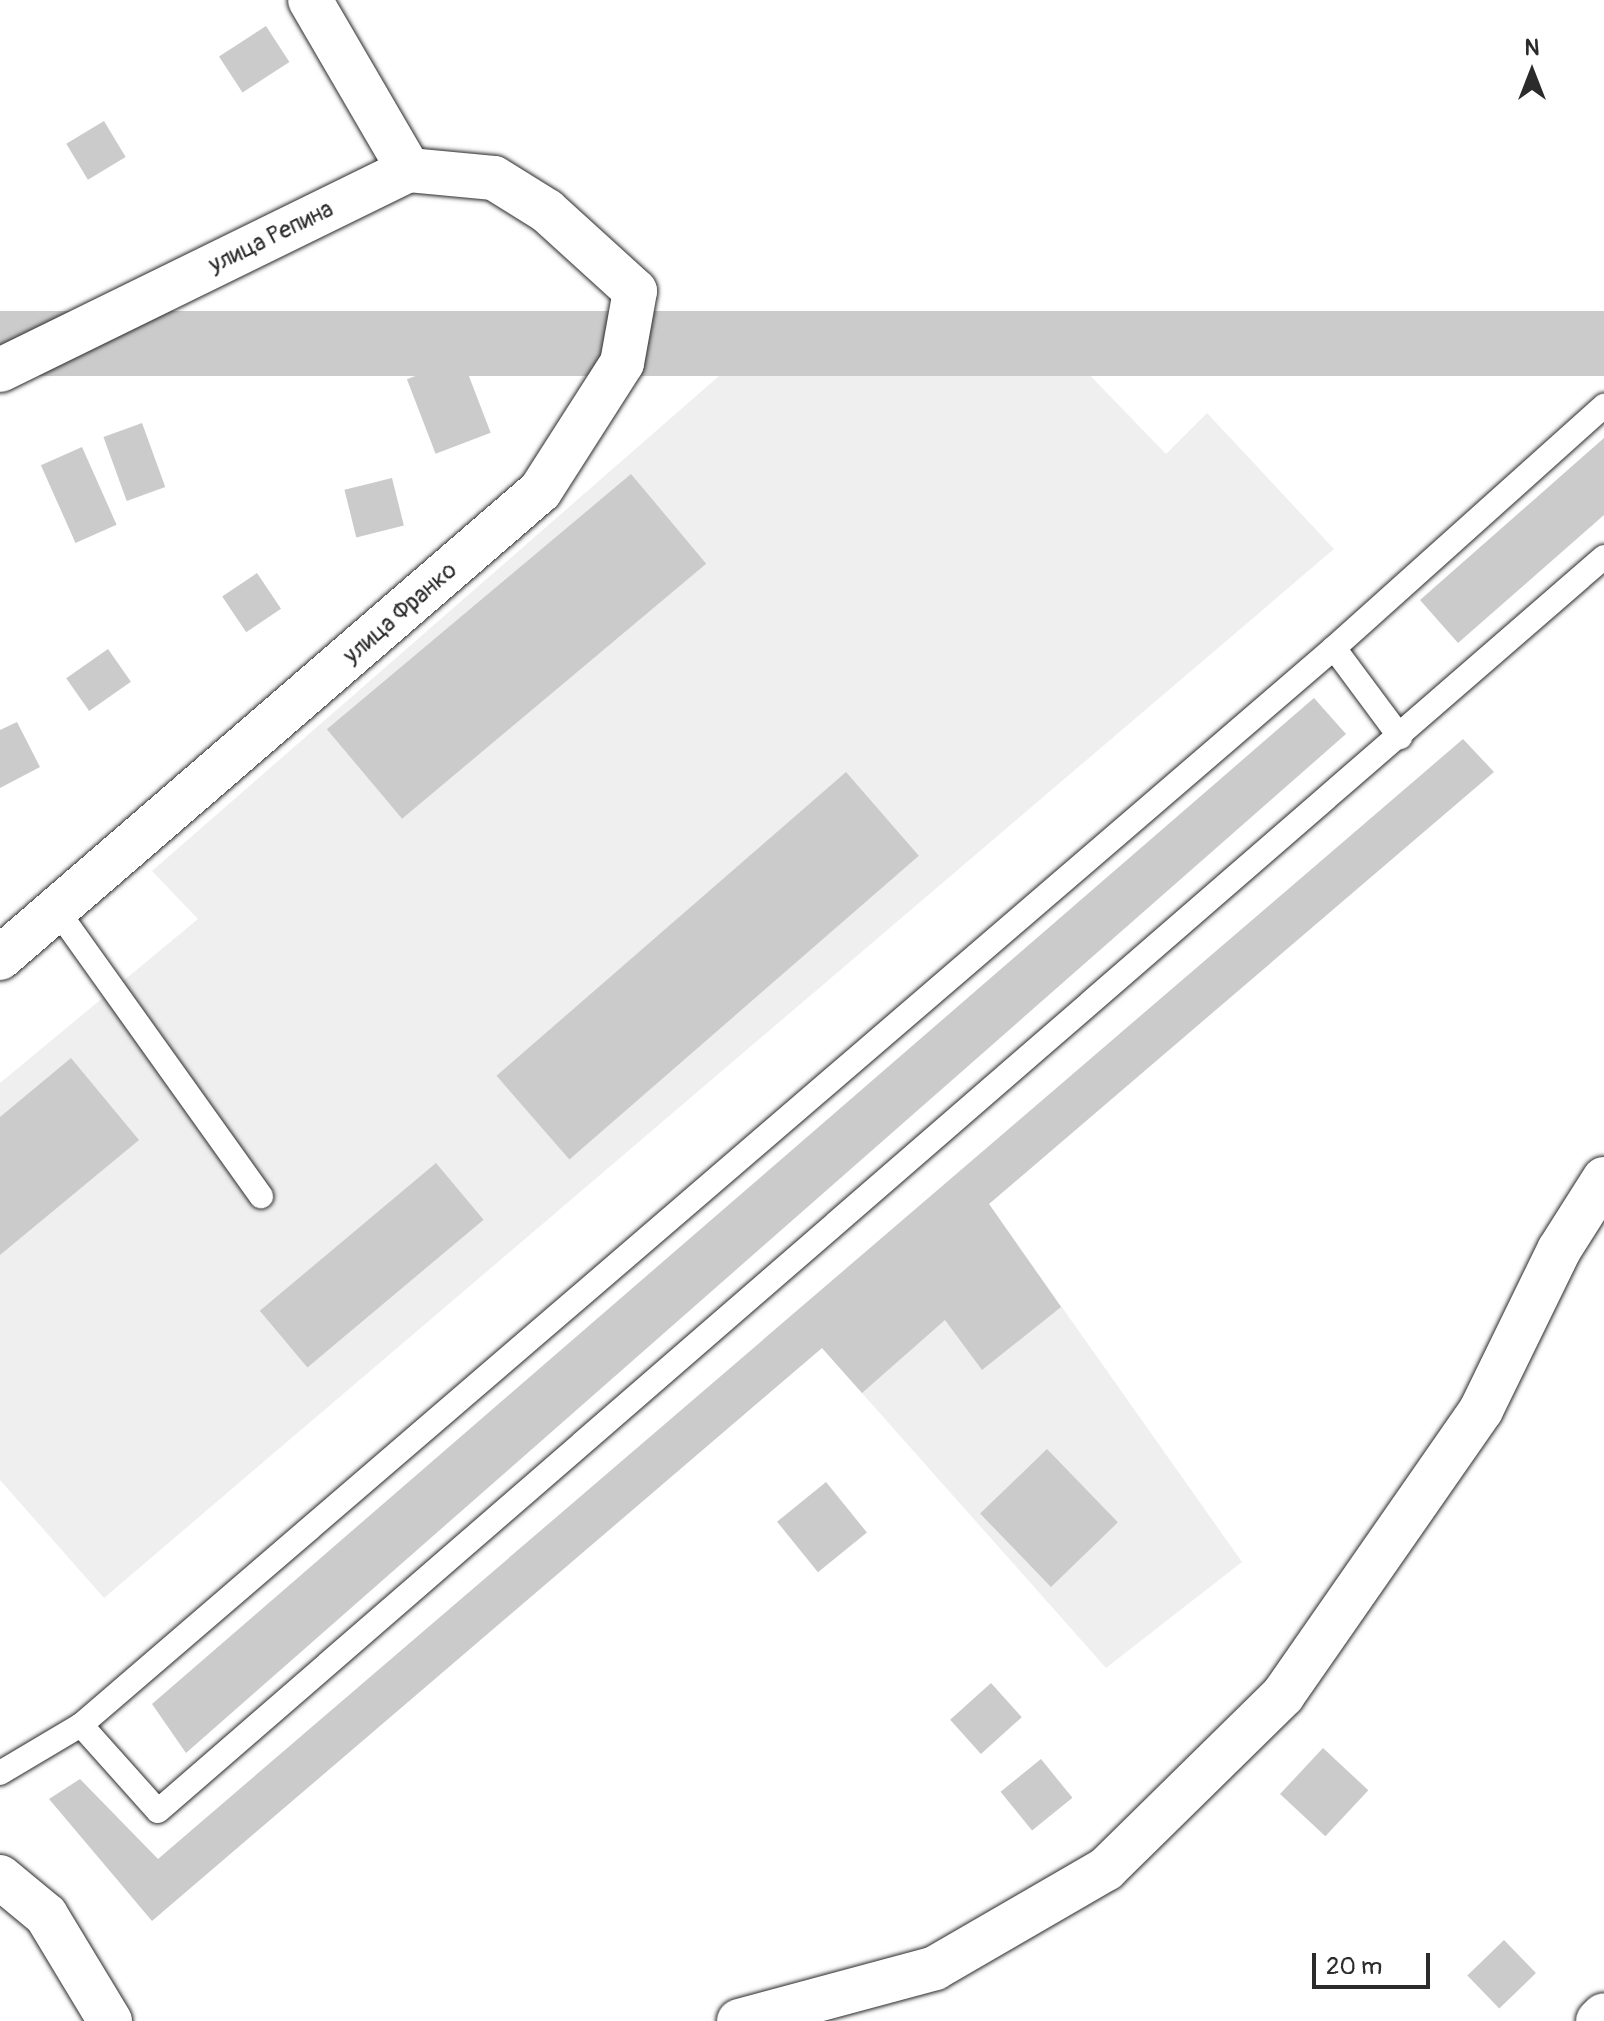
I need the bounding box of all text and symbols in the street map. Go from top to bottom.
north arrow [1492,32,1572,112]
text: N [1525,34,1539,62]
street label: улица Репина [204,195,338,279]
street label: улица Франко [337,556,463,670]
scale bar [1316,1937,1434,1987]
text: 20 m [1326,1952,1382,1981]

